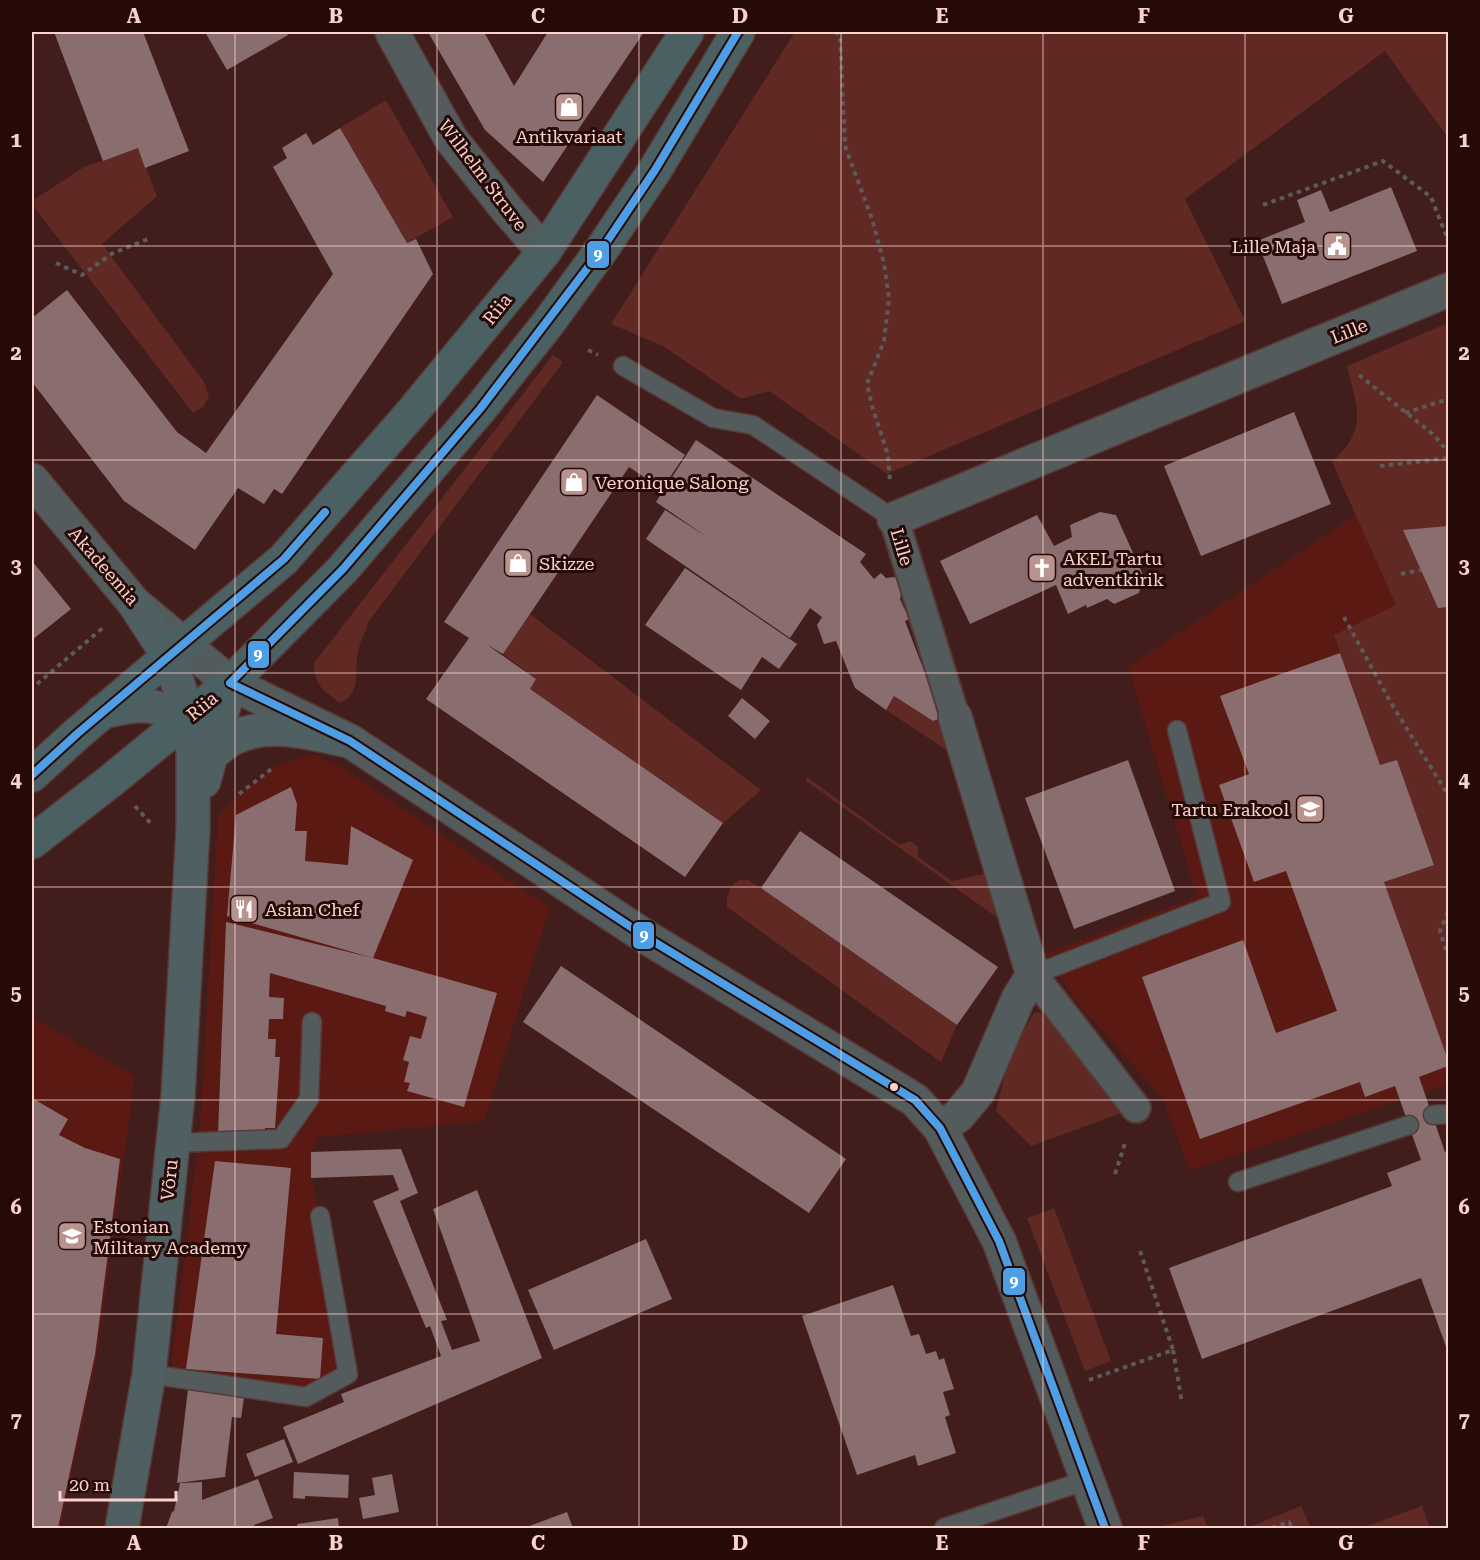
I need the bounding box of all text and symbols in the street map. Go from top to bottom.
text: A [127,4,142,28]
text: B [329,4,343,28]
text: C [531,4,545,28]
text: D [732,4,748,28]
text: E [936,4,949,28]
text: F [1138,4,1150,28]
text: G [1338,4,1354,28]
shop icon: Antikvariaat [553,91,585,123]
street label: Wilhelm Struve [434,115,532,235]
place label: Antikvariaat [516,126,623,147]
text: 1 [10,128,22,152]
text: 1 [1458,128,1470,152]
public building icon: Lille Maja [1321,230,1353,262]
place label: Lille Maja [1232,236,1316,257]
line badge: 9 [586,240,610,269]
text: 9 [594,245,603,264]
street label: Riia [478,289,516,329]
street label: Lille [1328,314,1371,348]
text: 2 [10,341,22,365]
text: 2 [1458,341,1470,365]
shop icon: Veronique Salong [558,466,590,498]
place label: Veronique Salong [595,472,749,493]
street label: Akadeemia [64,523,144,609]
street label: Lille [886,526,918,568]
shop icon: Skizze [502,547,534,579]
place label: AKEL Tartu adventkirik [1063,548,1164,590]
church icon: AKEL Tartu adventkirik [1026,552,1058,584]
place label: Skizze [539,553,594,574]
text: 3 [10,554,22,578]
text: 3 [1458,554,1470,578]
line badge: 9 [247,640,270,669]
text: 9 [254,645,263,664]
street label: Riia [182,687,222,725]
text: 4 [10,768,22,792]
text: 4 [1458,768,1470,792]
school or university icon: Tartu Erakool [1294,793,1326,825]
place label: Tartu Erakool [1171,799,1289,820]
restaurant icon: Asian Chef [228,893,260,925]
place label: Asian Chef [265,899,360,920]
line badge: 9 [632,921,655,950]
text: 9 [640,926,649,945]
text: 5 [10,981,22,1005]
text: 5 [1458,981,1470,1005]
unlabelled marker [888,1081,900,1093]
street label: Võru [156,1158,182,1202]
text: 6 [10,1195,22,1219]
text: 6 [1458,1195,1470,1219]
place label: Estonian Military Academy [93,1216,247,1258]
school or university icon: Estonian Military Academy [56,1220,88,1252]
line badge: 9 [1002,1267,1026,1296]
text: 9 [1010,1272,1019,1291]
text: 7 [10,1408,22,1432]
text: 7 [1458,1408,1470,1432]
scale bar [60,1464,176,1502]
text: 20 m [69,1474,110,1495]
text: A [127,1531,142,1555]
text: B [329,1531,343,1555]
text: C [531,1531,545,1555]
text: D [732,1531,748,1555]
text: E [936,1531,949,1555]
text: F [1138,1531,1150,1555]
text: G [1338,1531,1354,1555]

